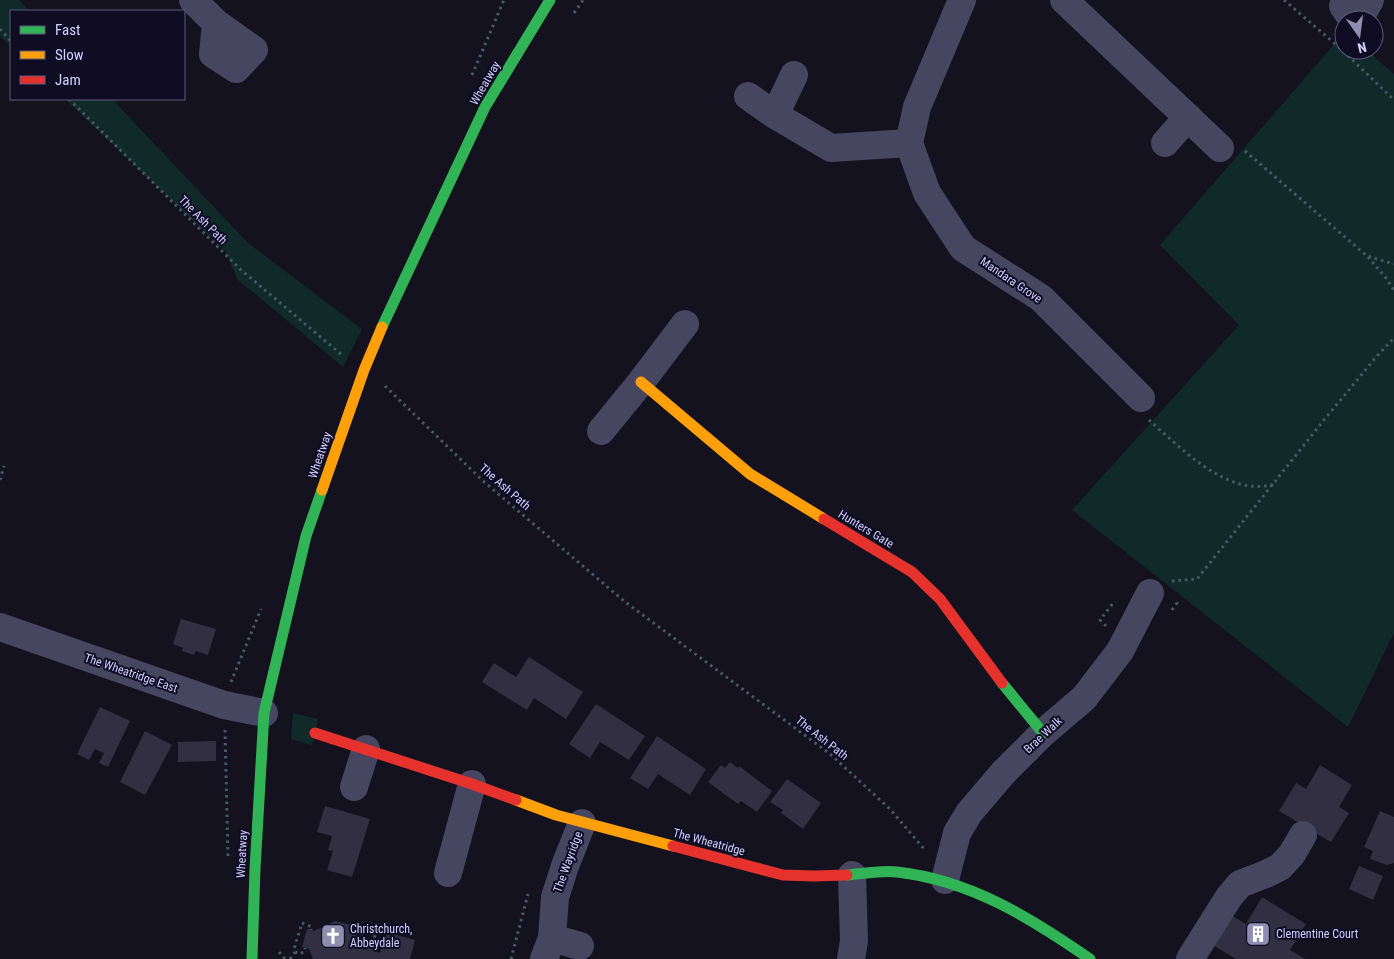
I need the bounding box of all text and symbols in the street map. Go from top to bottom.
legend [10,10,185,100]
north arrow [1334,10,1384,60]
text: Fast [55,21,80,39]
text: N [1356,39,1368,56]
text: Slow [55,46,84,64]
street label: Wheatway [467,59,503,107]
text: Jam [55,71,81,89]
street label: The Ash Path [176,193,230,247]
street label: Mandara Grove [977,254,1045,306]
street label: Wheatway [306,430,334,480]
street label: The Ash Path [477,461,534,513]
street label: Hunters Gate [836,507,897,551]
street label: The Wheatridge East [83,650,180,696]
street label: The Ash Path [793,713,851,763]
street label: Brae Walk [1021,713,1065,756]
street label: The Wheatridge [671,826,747,858]
street label: The Wayridge [550,829,586,894]
street label: Wheatway [234,830,250,878]
building icon: Clementine Court [1245,921,1271,947]
place label: Christchurch, Abbeydale [350,922,412,950]
church icon: Christchurch, Abbeydale [320,923,346,949]
place label: Clementine Court [1276,927,1359,941]

